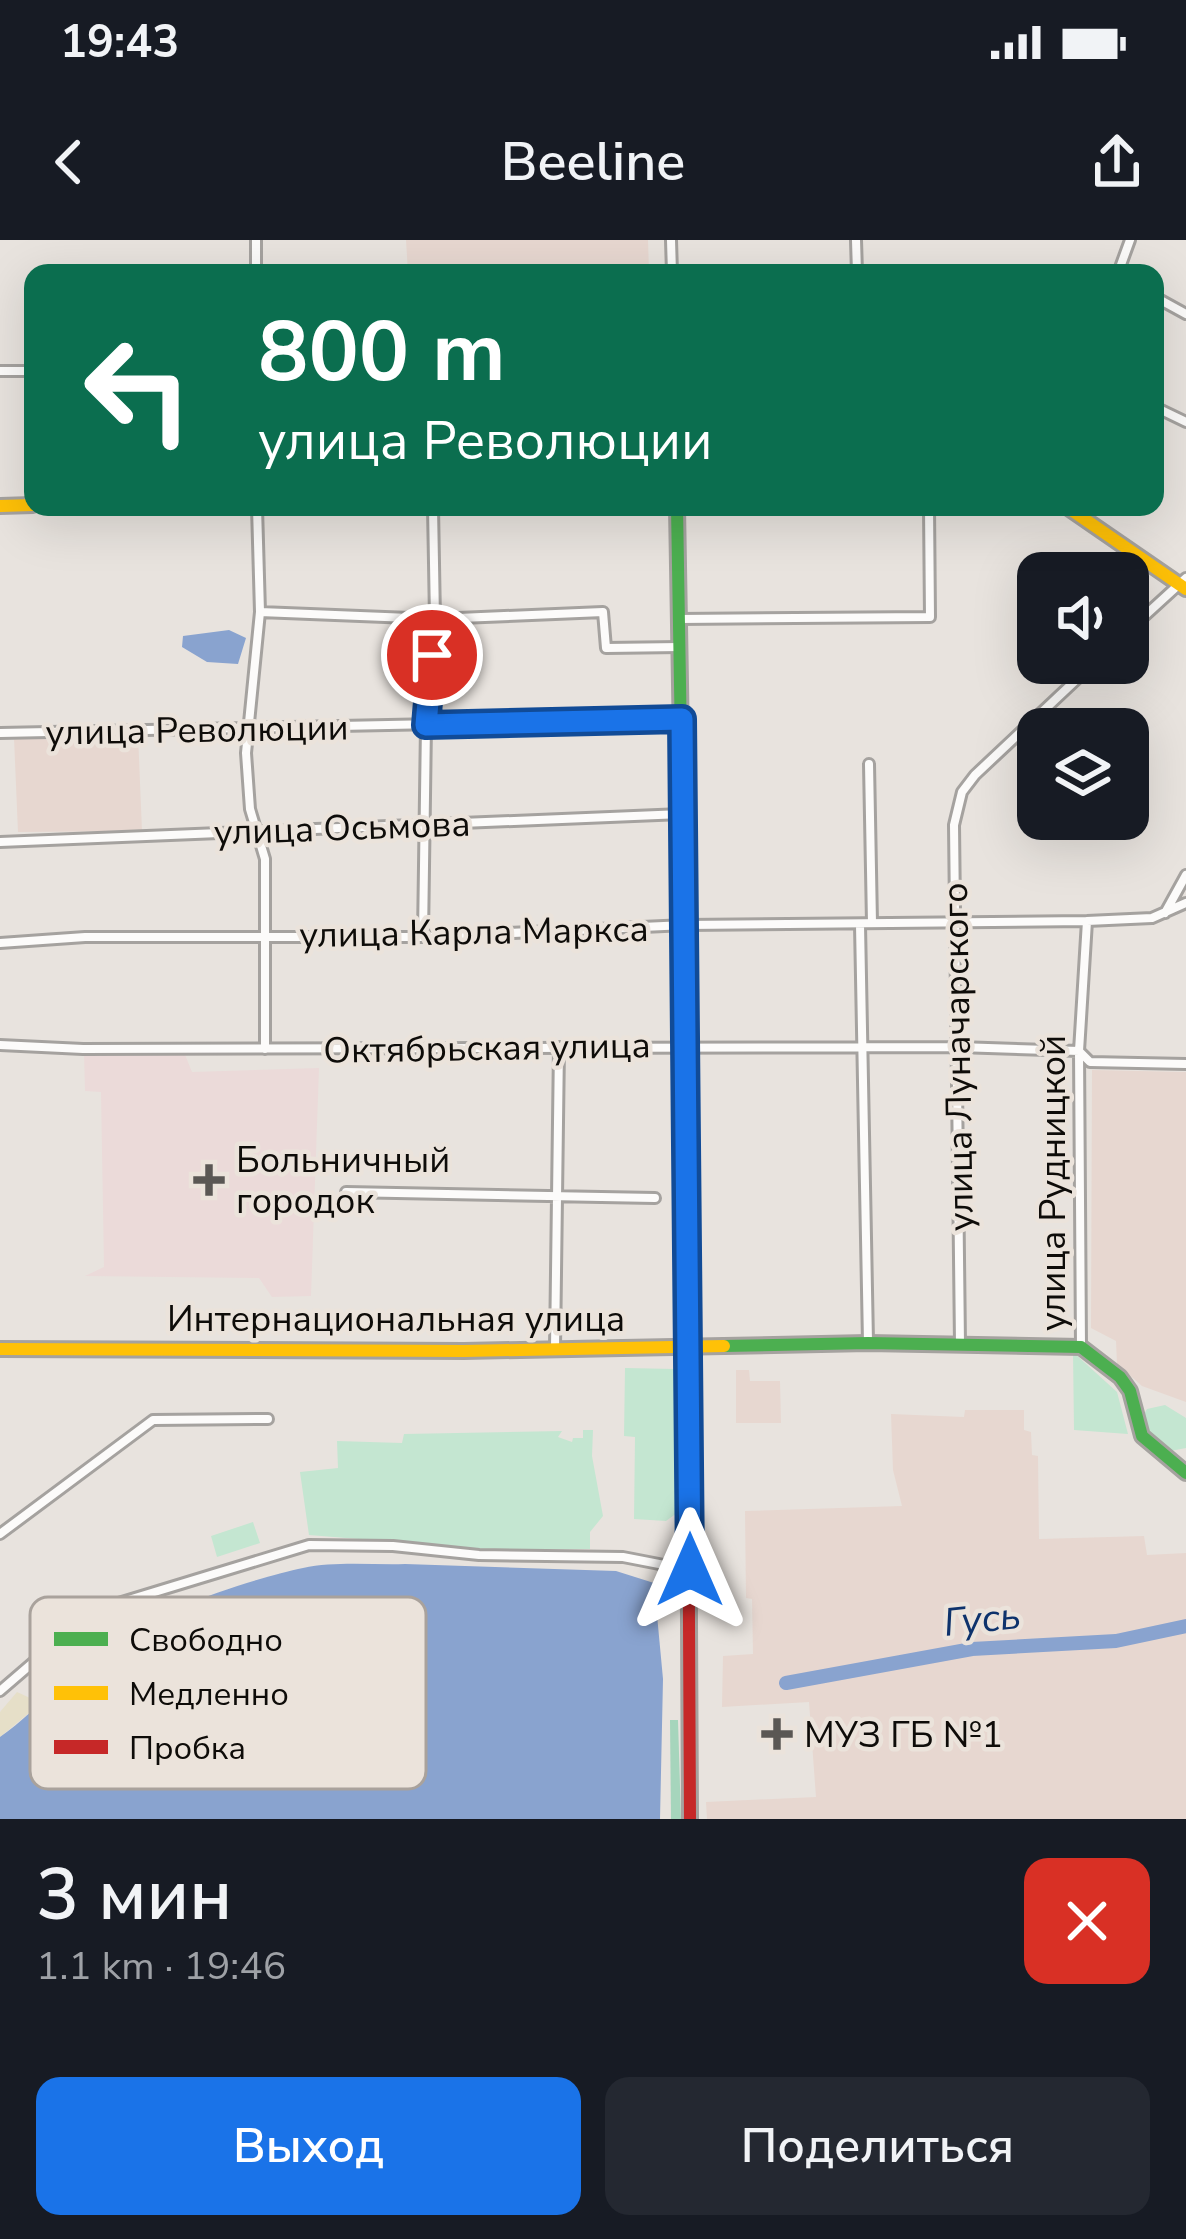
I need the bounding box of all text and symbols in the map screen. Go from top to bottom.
text: 19:43 [60,12,179,73]
text: Beeline [501,125,685,199]
icon: back [36,129,102,195]
icon: share [1084,129,1150,195]
text: 800 m [258,295,506,410]
icon: left [60,312,216,468]
text: улица Революции [258,404,713,478]
map controls [1017,552,1149,840]
button: sound [1017,552,1149,684]
pin [381,604,483,706]
icon: arrive [399,622,465,688]
street label: улица Революции [45,703,349,758]
button: layers [1017,708,1149,840]
street label: улица Осьмова [213,800,471,857]
street label: улица Луначарского [931,882,986,1232]
street label: улица Карла Маркса [299,905,649,960]
street label: Октябрьская улица [323,1021,651,1076]
street label: улица Рудницкой [1029,1035,1078,1331]
place label: Больничный городок [236,1136,450,1226]
marker: Больничный городок [193,1164,225,1196]
street label: Интернациональная улица [167,1295,625,1344]
position arrow [627,1507,753,1633]
water label: Гусь [941,1589,1023,1650]
legend [30,1597,426,1789]
text: Свободно [129,1618,283,1663]
text: Медленно [129,1672,289,1717]
place label: МУЗ ГБ №1 [804,1711,1003,1760]
marker: МУЗ ГБ №1 [761,1718,793,1750]
text: Пробка [129,1726,246,1771]
text: 3 мин [36,1846,232,1944]
button: close [1024,1858,1150,1984]
text: 1.1 km · 19:46 [36,1940,286,1993]
button: Выход [36,2077,581,2215]
button: Поделиться [605,2077,1150,2215]

